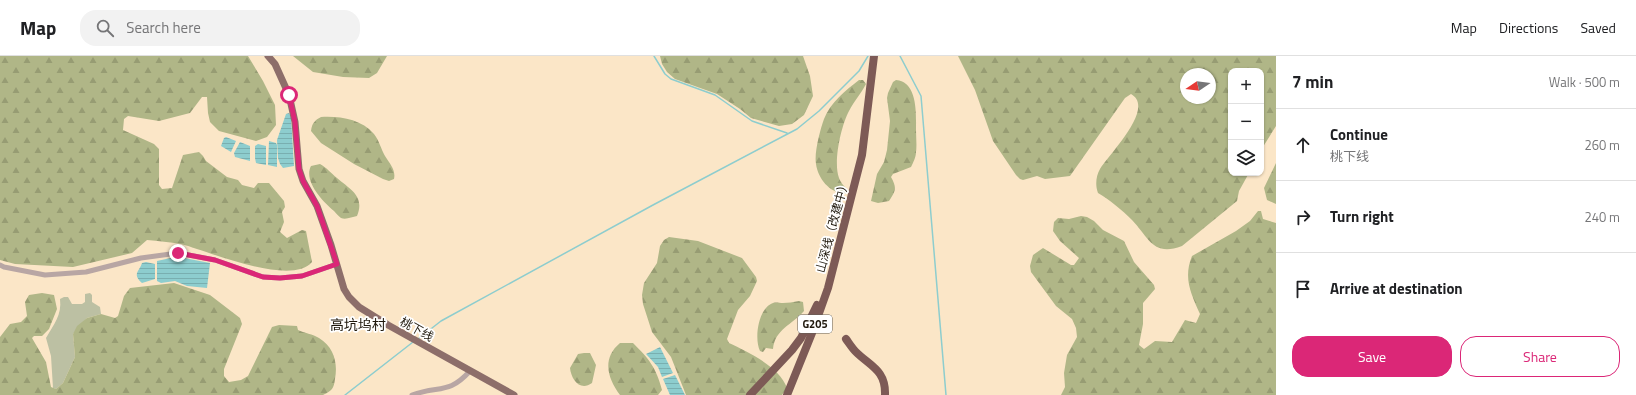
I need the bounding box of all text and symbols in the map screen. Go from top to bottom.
search box [80,10,360,46]
text: Map [20,13,56,42]
text: Search here [126,16,201,39]
icon: search [94,17,116,39]
text: Map [1451,17,1477,38]
text: Directions [1499,17,1558,38]
text: Saved [1580,17,1616,38]
north arrow [1180,68,1216,104]
map controls [1228,68,1264,176]
button: + [1228,68,1264,104]
text: 7 min [1292,69,1333,95]
text: Walk · 500 m [1549,72,1620,92]
route start [280,86,298,104]
button: − [1228,104,1264,140]
text: Continue [1330,123,1388,146]
icon: ahead [1292,134,1314,156]
text: 260 m [1584,135,1620,155]
button: layers [1228,140,1264,176]
text: 桃下线 [1330,146,1369,166]
street label: 山深线（改建中） [810,177,854,275]
text: Turn right [1330,205,1394,228]
icon: right [1292,206,1314,228]
text: 240 m [1584,207,1620,227]
route end [169,244,187,262]
text: Arrive at destination [1330,277,1463,300]
icon: arrive [1292,278,1314,300]
street label: 桃下线 [397,312,437,346]
district label: 高坑坞村 [330,314,386,335]
road number: G205 [798,315,832,333]
button: Save [1292,336,1452,377]
button: Share [1460,336,1620,377]

